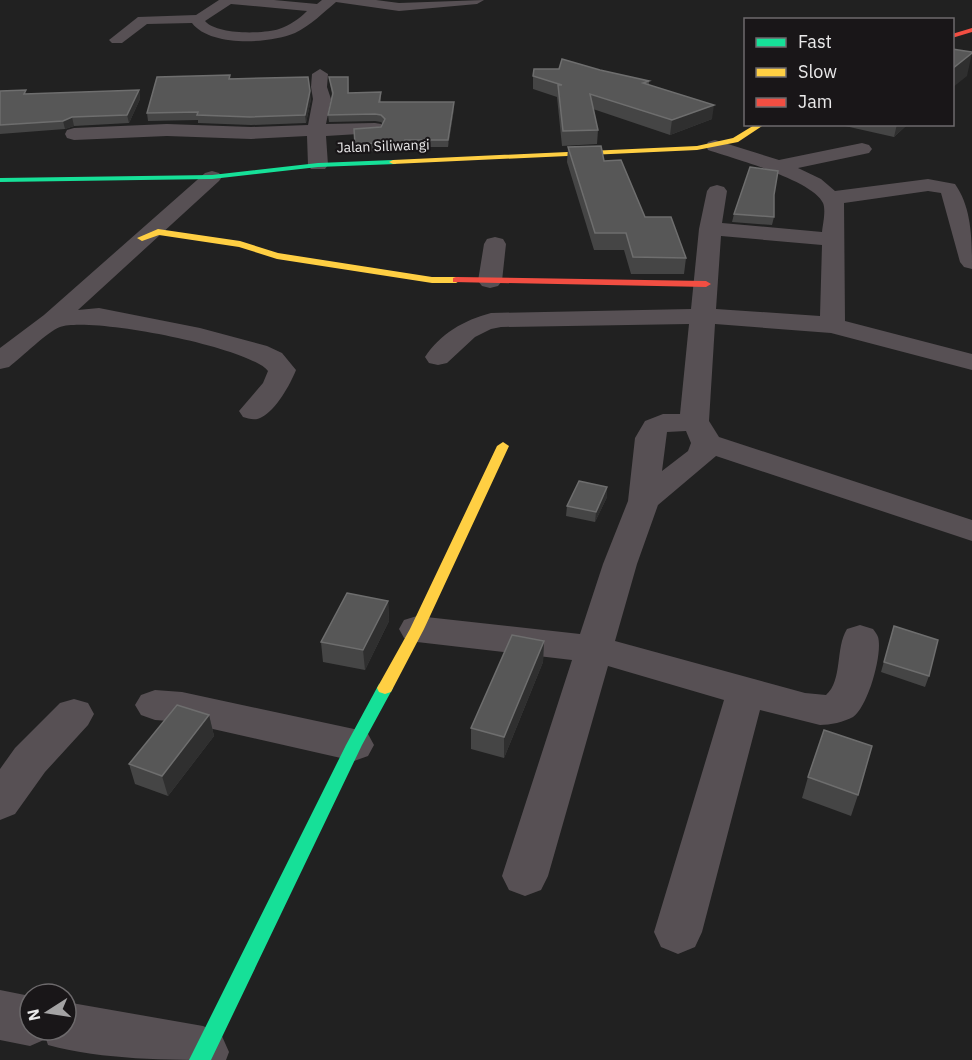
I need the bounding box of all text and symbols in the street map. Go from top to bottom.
legend [744,18,954,126]
text: Fast [798,30,832,53]
text: Slow [798,60,837,83]
text: Jam [798,90,833,113]
street label: Jalan Siliwangi [336,135,430,157]
north arrow [18,982,78,1042]
text: N [22,1007,44,1023]

